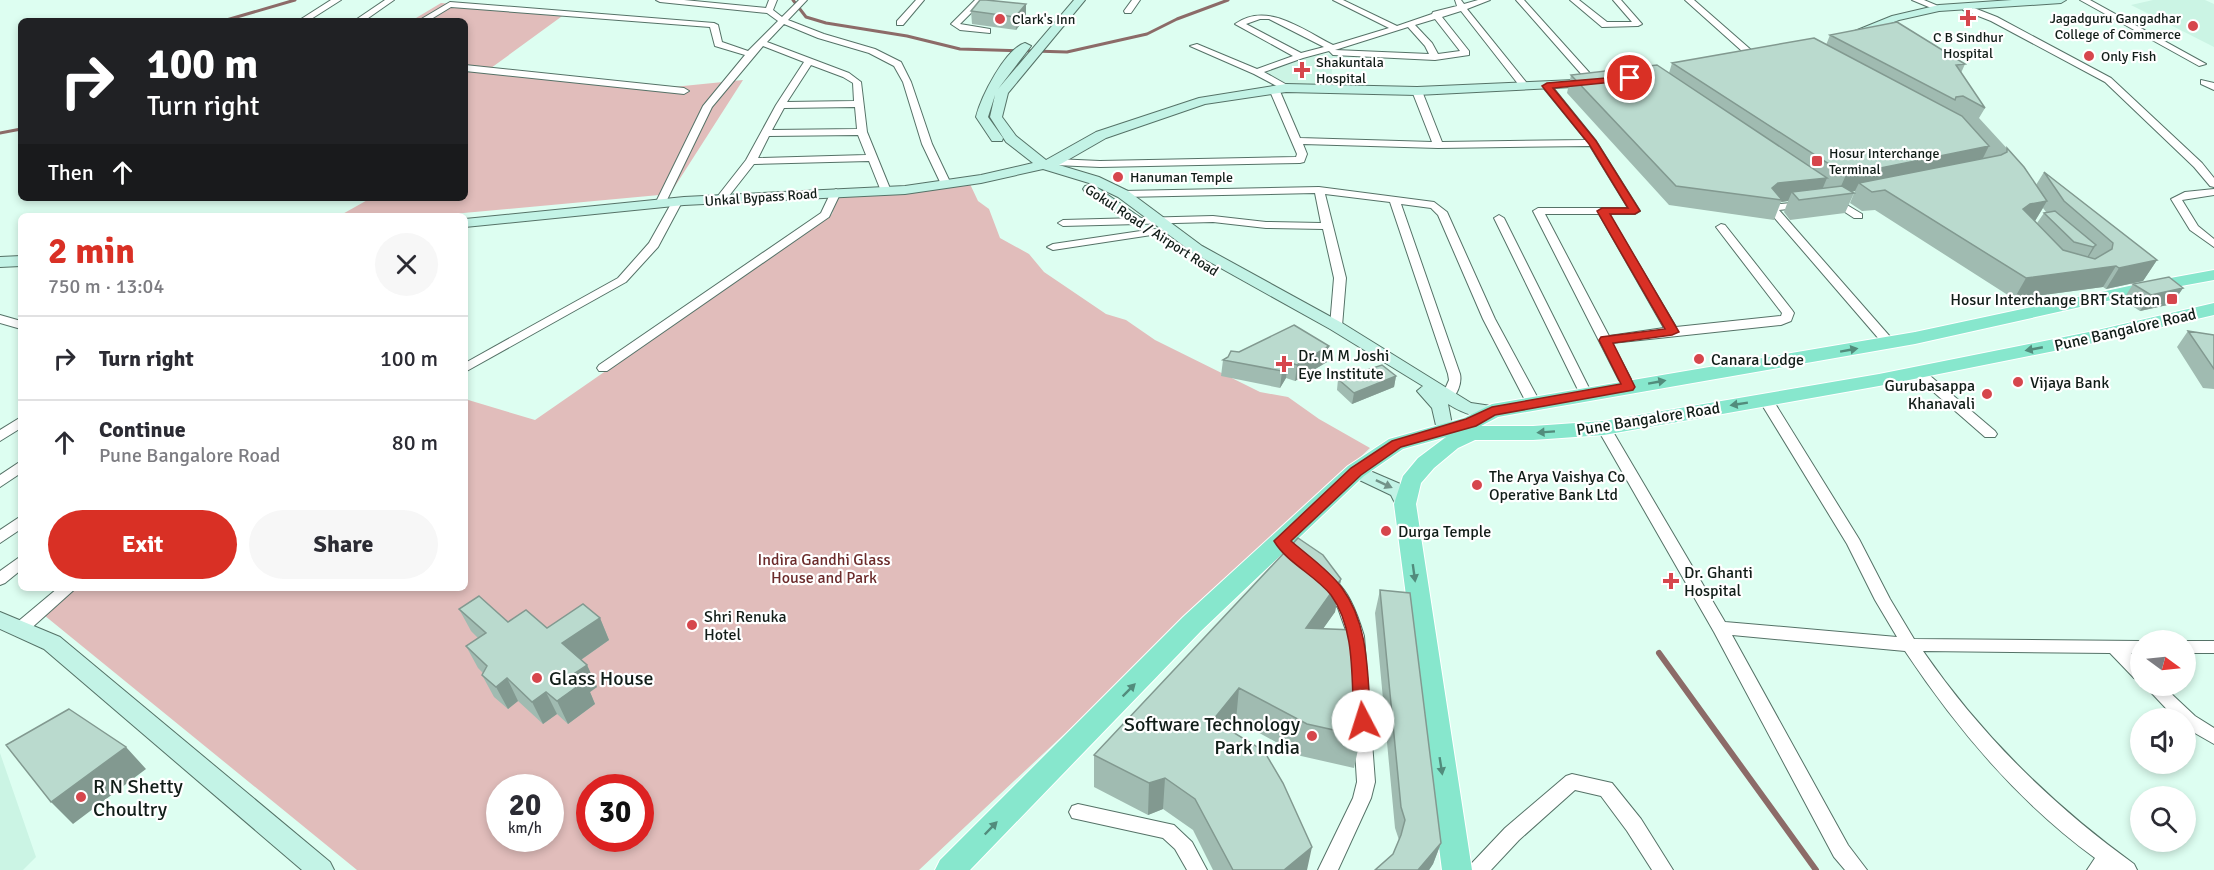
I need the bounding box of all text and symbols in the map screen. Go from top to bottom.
marker: C B Sindhur Hospital [1959,9,1977,27]
place label: Jagadguru Gangadhar College of Commerce [2050,10,2182,43]
place label: Clark's Inn [1012,11,1075,28]
marker: Clark's Inn [993,12,1007,26]
marker: Jagadguru Gangadhar College of Commerce [2186,19,2200,33]
place label: C B Sindhur Hospital [1933,29,2004,62]
text: 100 m [147,39,258,90]
icon: right [48,42,126,120]
place label: Only Fish [2101,48,2156,65]
marker: Only Fish [2082,49,2096,63]
pin [1604,52,1655,103]
place label: Shakuntala Hospital [1316,54,1384,87]
marker: Shakuntala Hospital [1293,61,1311,79]
icon: arrive [1613,61,1646,94]
text: Turn right [147,90,260,123]
place label: Hosur Interchange Terminal [1829,145,1940,178]
marker: Hosur Interchange Terminal [1810,154,1824,168]
icon: ahead [106,156,139,189]
text: Then [48,159,94,186]
place label: Hanuman Temple [1130,169,1233,186]
marker: Hanuman Temple [1111,170,1125,184]
street label: Gokul Road / Airport Road [1082,181,1222,280]
street label: Unkal Bypass Road [704,185,818,210]
text: 2 min [48,229,135,274]
button: close [375,233,438,296]
text: 750 m · 13:04 [48,274,164,299]
place label: Hosur Interchange BRT Station [1950,290,2160,310]
marker: Hosur Interchange BRT Station [2165,292,2179,306]
street label: Pune Bangalore Road [2052,304,2198,356]
icon: right [48,342,81,375]
text: Turn right [99,345,194,372]
text: 100 m [380,345,438,372]
one-way arrow [1840,345,1859,354]
one-way arrow [2024,345,2043,354]
place label: Dr. M M Joshi Eye Institute [1298,346,1389,384]
place label: Canara Lodge [1711,350,1804,370]
marker: Canara Lodge [1692,352,1706,366]
marker: Dr. M M Joshi Eye Institute [1275,355,1293,373]
place label: Vijaya Bank [2030,373,2109,393]
marker: Vijaya Bank [2011,375,2025,389]
place label: Gurubasappa Khanavali [1885,376,1975,414]
one-way arrow [1647,378,1666,387]
marker: Gurubasappa Khanavali [1980,387,1994,401]
street label: Pune Bangalore Road [1575,398,1721,440]
one-way arrow [1729,400,1748,409]
text: Continue [99,416,186,443]
icon: ahead [48,426,81,459]
one-way arrow [1537,427,1556,437]
text: 80 m [392,429,438,456]
text: Pune Bangalore Road [99,443,280,468]
place label: The Arya Vaishya Co Operative Bank Ltd [1489,467,1625,505]
marker: The Arya Vaishya Co Operative Bank Ltd [1470,478,1484,492]
one-way arrow [1376,479,1393,488]
button: Exit [48,510,237,579]
button: Share [249,510,438,579]
place label: Durga Temple [1398,522,1491,542]
marker: Durga Temple [1379,524,1393,538]
park label: Indira Gandhi Glass House and Park [758,550,890,588]
place label: Dr. Ghanti Hospital [1684,563,1753,601]
one-way arrow [1410,564,1419,583]
marker: Dr. Ghanti Hospital [1662,572,1680,590]
place label: Shri Renuka Hotel [704,607,787,645]
marker: Shri Renuka Hotel [685,618,699,632]
north arrow [2130,630,2196,696]
map controls [2130,630,2196,852]
place label: Glass House [549,666,653,691]
marker: Glass House [530,671,544,685]
one-way arrow [1121,683,1136,697]
position arrow [1331,689,1395,753]
button: sound [2130,708,2196,774]
place label: Software Technology Park India [1124,712,1301,760]
marker: Software Technology Park India [1305,729,1319,743]
one-way arrow [1437,757,1446,776]
place label: R N Shetty Choultry [93,774,183,822]
speed limit sign: 30 [576,774,654,852]
button: search [2130,786,2196,852]
text: 20 [509,787,541,824]
marker: R N Shetty Choultry [74,790,88,804]
text: km/h [508,819,542,837]
one-way arrow [984,822,998,836]

